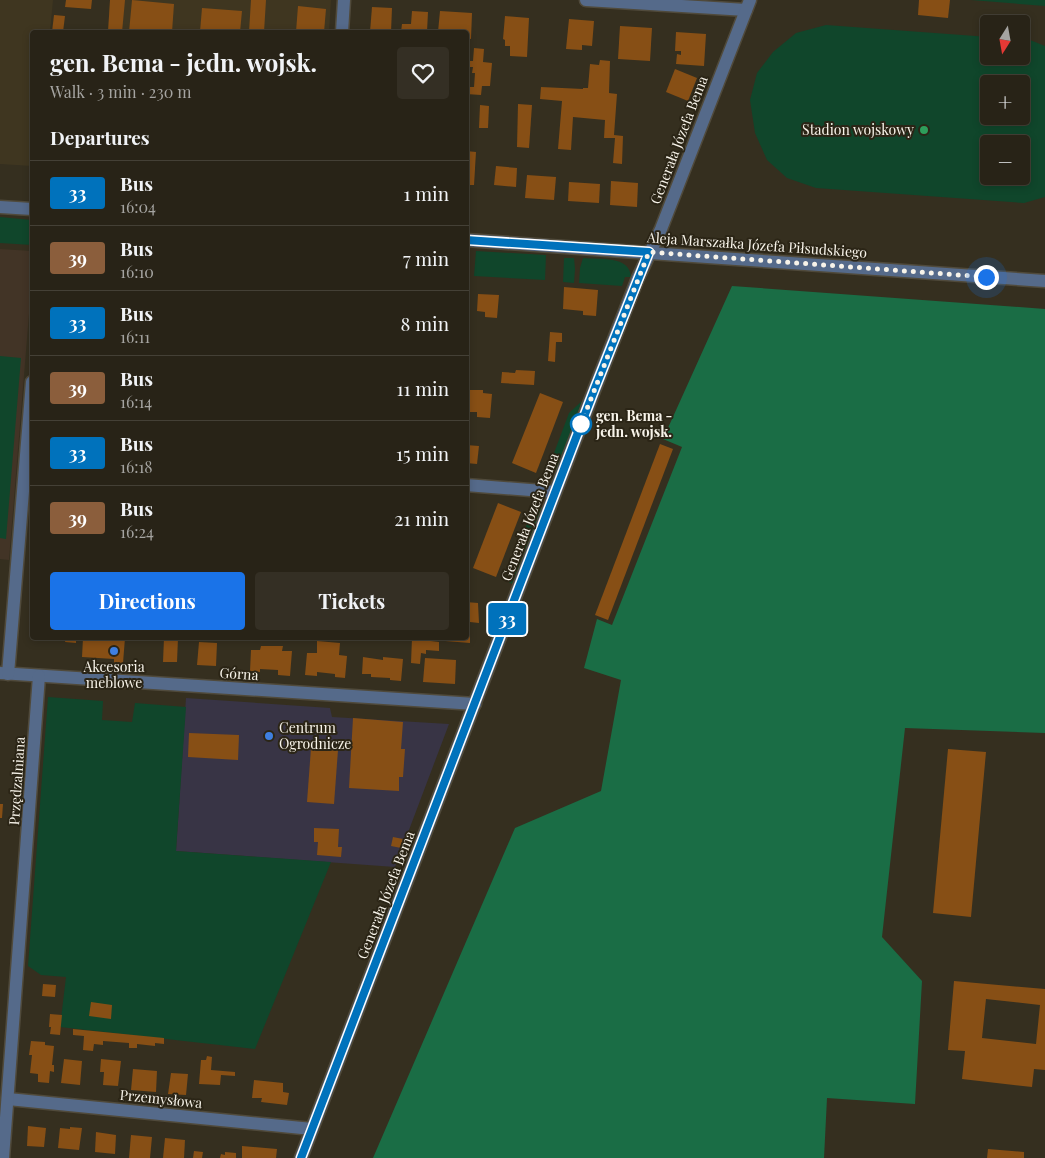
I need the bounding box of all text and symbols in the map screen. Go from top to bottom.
north arrow [980,15,1030,65]
map controls [980,15,1030,185]
text: gen. Bema - jedn. wojsk. [50,46,317,78]
button: heart [397,47,449,99]
street label: Generała Józefa Bema [645,73,712,207]
button: + [980,75,1030,125]
text: Walk · 3 min · 230 m [50,81,192,102]
place label: Stadion wojskowy [802,120,914,139]
text: Departures [50,124,150,150]
marker: Stadion wojskowy [918,124,930,136]
button: − [980,135,1030,185]
text: Bus [120,170,153,196]
text: 1 min [403,180,449,206]
text: 33 [69,181,86,205]
text: 16:04 [120,196,156,217]
street label: Aleja Marszałka Józefa Piłsudskiego [645,227,868,262]
text: Bus [120,235,153,261]
text: 7 min [403,245,449,271]
text: 39 [68,246,87,270]
text: 16:10 [120,261,154,282]
your location [974,265,999,290]
text: Bus [120,300,153,326]
text: 8 min [401,310,449,336]
text: 33 [69,311,86,335]
text: 16:11 [120,326,150,347]
text: Bus [120,365,153,391]
text: 11 min [396,375,449,401]
text: 39 [68,376,87,400]
text: 16:14 [120,391,152,412]
place label: gen. Bema - jedn. wojsk. [595,406,672,441]
marker: gen. Bema - jedn. wojsk. [570,413,592,435]
text: Bus [120,430,153,456]
text: 15 min [396,440,449,466]
text: 33 [69,441,86,465]
street label: Generała Józefa Bema [496,450,563,584]
text: 16:18 [120,456,153,477]
text: Bus [120,495,153,521]
text: 21 min [394,505,449,531]
text: 39 [68,506,87,530]
text: 16:24 [120,521,154,542]
button: Directions [50,572,245,630]
button: Tickets [255,572,449,630]
line badge: 33 [484,603,530,635]
text: 33 [498,607,516,631]
marker: Akcesoria meblowe [108,645,120,657]
place label: Akcesoria meblowe [82,657,145,692]
street label: Górna [219,663,259,684]
place label: Centrum Ogrodnicze [279,718,351,753]
marker: Centrum Ogrodnicze [263,730,275,742]
street label: Przędzalniana [4,736,29,826]
street label: Generała Józefa Bema [352,828,419,962]
street label: Przemysłowa [119,1085,203,1112]

